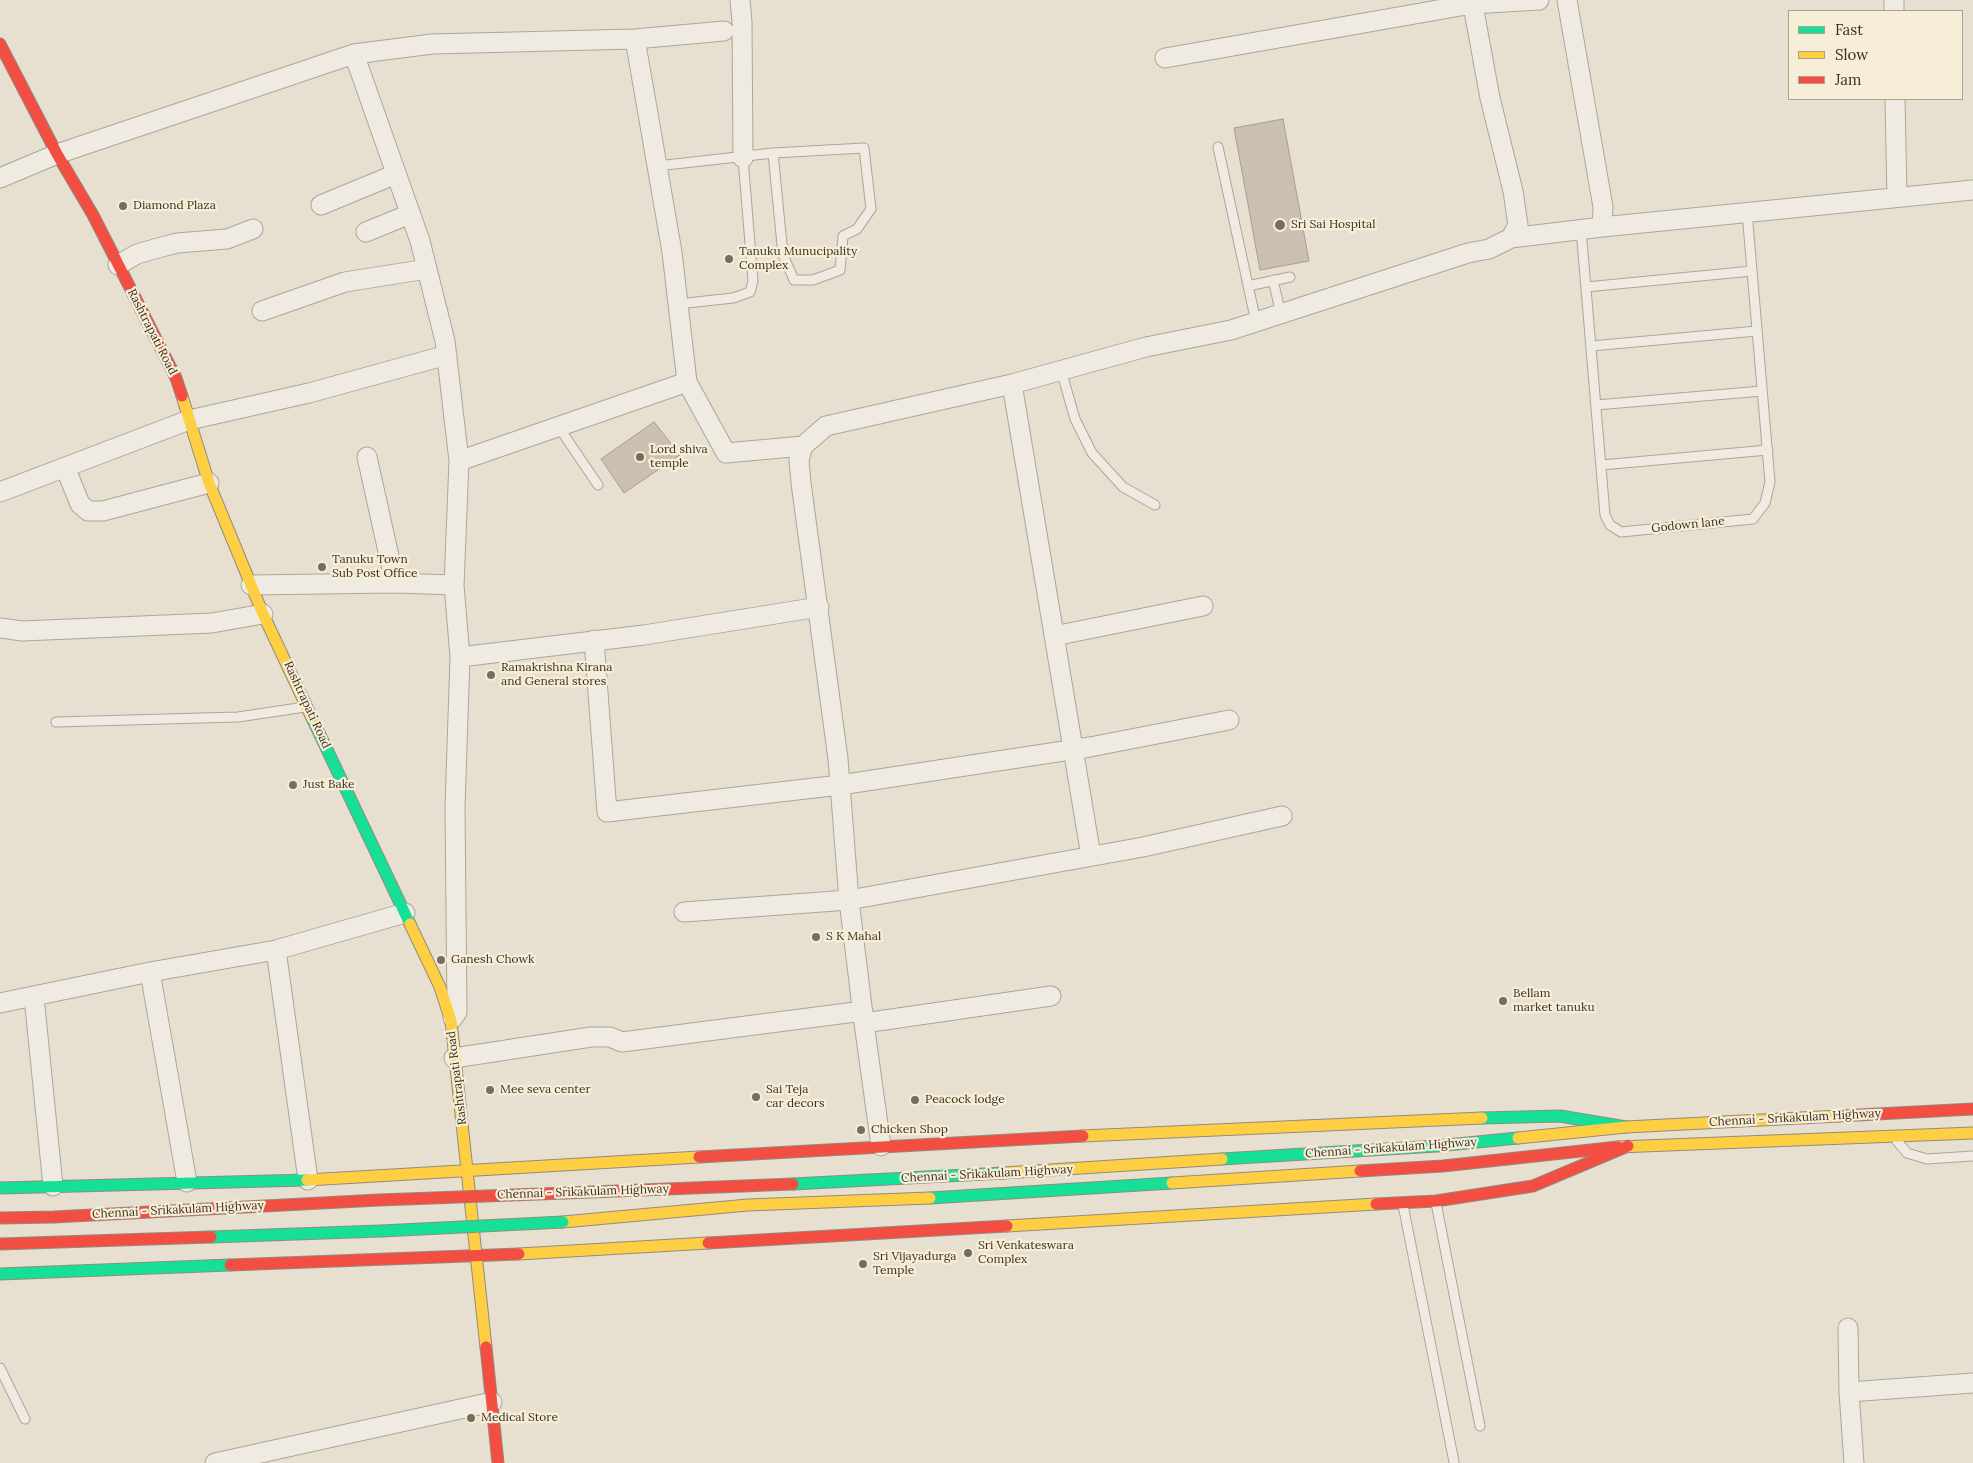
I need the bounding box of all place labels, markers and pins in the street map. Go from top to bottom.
place label: Diamond Plaza [133,199,216,213]
marker: Diamond Plaza [117,200,129,212]
marker: Sri Sai Hospital [1273,218,1287,232]
place label: Sri Sai Hospital [1291,218,1375,232]
place label: Tanuku Munucipality Complex [739,245,857,273]
marker: Tanuku Munucipality Complex [723,253,735,265]
place label: Lord shiva temple [650,443,708,471]
marker: Lord shiva temple [634,451,646,463]
place label: Tanuku Town Sub Post Office [332,553,418,581]
marker: Tanuku Town Sub Post Office [316,561,328,573]
place label: Ramakrishna Kirana and General stores [501,661,612,689]
marker: Ramakrishna Kirana and General stores [485,669,497,681]
place label: Just Bake [303,778,355,792]
marker: Just Bake [287,779,299,791]
place label: S K Mahal [826,930,881,944]
marker: S K Mahal [810,931,822,943]
place label: Ganesh Chowk [451,953,535,967]
marker: Ganesh Chowk [435,954,447,966]
place label: Bellam market tanuku [1513,987,1595,1015]
marker: Bellam market tanuku [1497,995,1509,1007]
place label: Mee seva center [500,1083,591,1097]
place label: Sai Teja car decors [766,1083,825,1111]
marker: Mee seva center [484,1084,496,1096]
marker: Sai Teja car decors [750,1091,762,1103]
place label: Peacock lodge [925,1093,1005,1107]
marker: Peacock lodge [909,1094,921,1106]
place label: Chicken Shop [871,1123,948,1137]
marker: Chicken Shop [855,1124,867,1136]
place label: Sri Venkateswara Complex [978,1239,1074,1267]
marker: Sri Venkateswara Complex [962,1247,974,1259]
place label: Sri Vijayadurga Temple [873,1250,957,1278]
marker: Sri Vijayadurga Temple [857,1258,869,1270]
place label: Medical Store [481,1411,558,1425]
marker: Medical Store [465,1412,477,1424]

